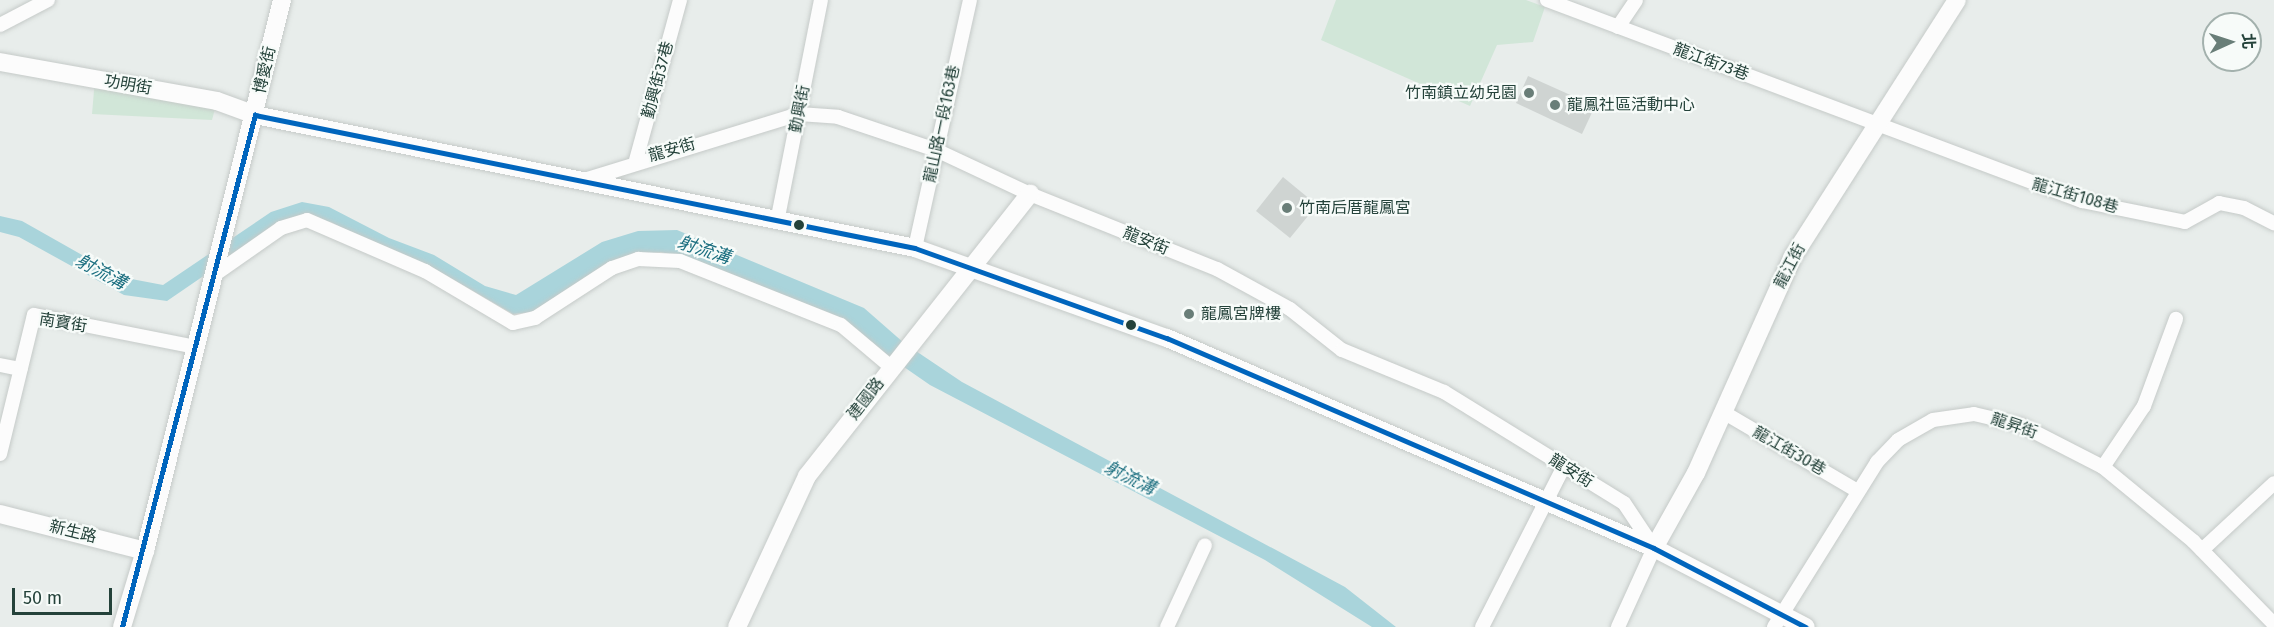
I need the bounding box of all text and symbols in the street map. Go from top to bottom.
north arrow [2202,12,2262,72]
text: 北 [2239,33,2258,50]
street label: 勤興街37巷 [639,39,677,121]
street label: 龍江街73巷 [1671,39,1751,85]
street label: 博愛街 [250,44,280,96]
street label: 龍山路一段163巷 [920,64,964,184]
street label: 功明街 [103,71,153,99]
place label: 竹南鎮立幼兒園 [1405,83,1517,103]
street label: 勤興街 [786,84,814,134]
marker: 竹南鎮立幼兒園 [1522,86,1536,100]
place label: 龍鳳社區活動中心 [1567,95,1695,115]
marker: 龍鳳社區活動中心 [1548,98,1562,112]
street label: 龍安街 [646,134,698,166]
street label: 龍江街108巷 [2030,175,2120,217]
place label: 竹南后厝龍鳳宮 [1299,198,1411,218]
marker: 竹南后厝龍鳳宮 [1280,201,1294,215]
unlabelled marker [793,219,805,231]
street label: 龍安街 [1120,223,1172,259]
water label: 射流溝 [675,231,733,269]
street label: 龍江街 [1770,240,1810,292]
water label: 射流溝 [72,250,130,294]
place label: 龍鳳宮牌樓 [1201,304,1281,324]
marker: 龍鳳宮牌樓 [1182,307,1196,321]
street label: 南寶街 [38,310,88,336]
unlabelled marker [1125,319,1137,331]
street label: 建國路 [844,374,888,424]
street label: 龍昇街 [1988,409,2040,443]
street label: 龍江街30巷 [1749,422,1829,480]
street label: 龍安街 [1546,450,1596,492]
water label: 射流溝 [1101,456,1159,500]
street label: 新生路 [47,517,99,547]
scale bar [15,576,116,614]
text: 50 m [23,587,62,609]

